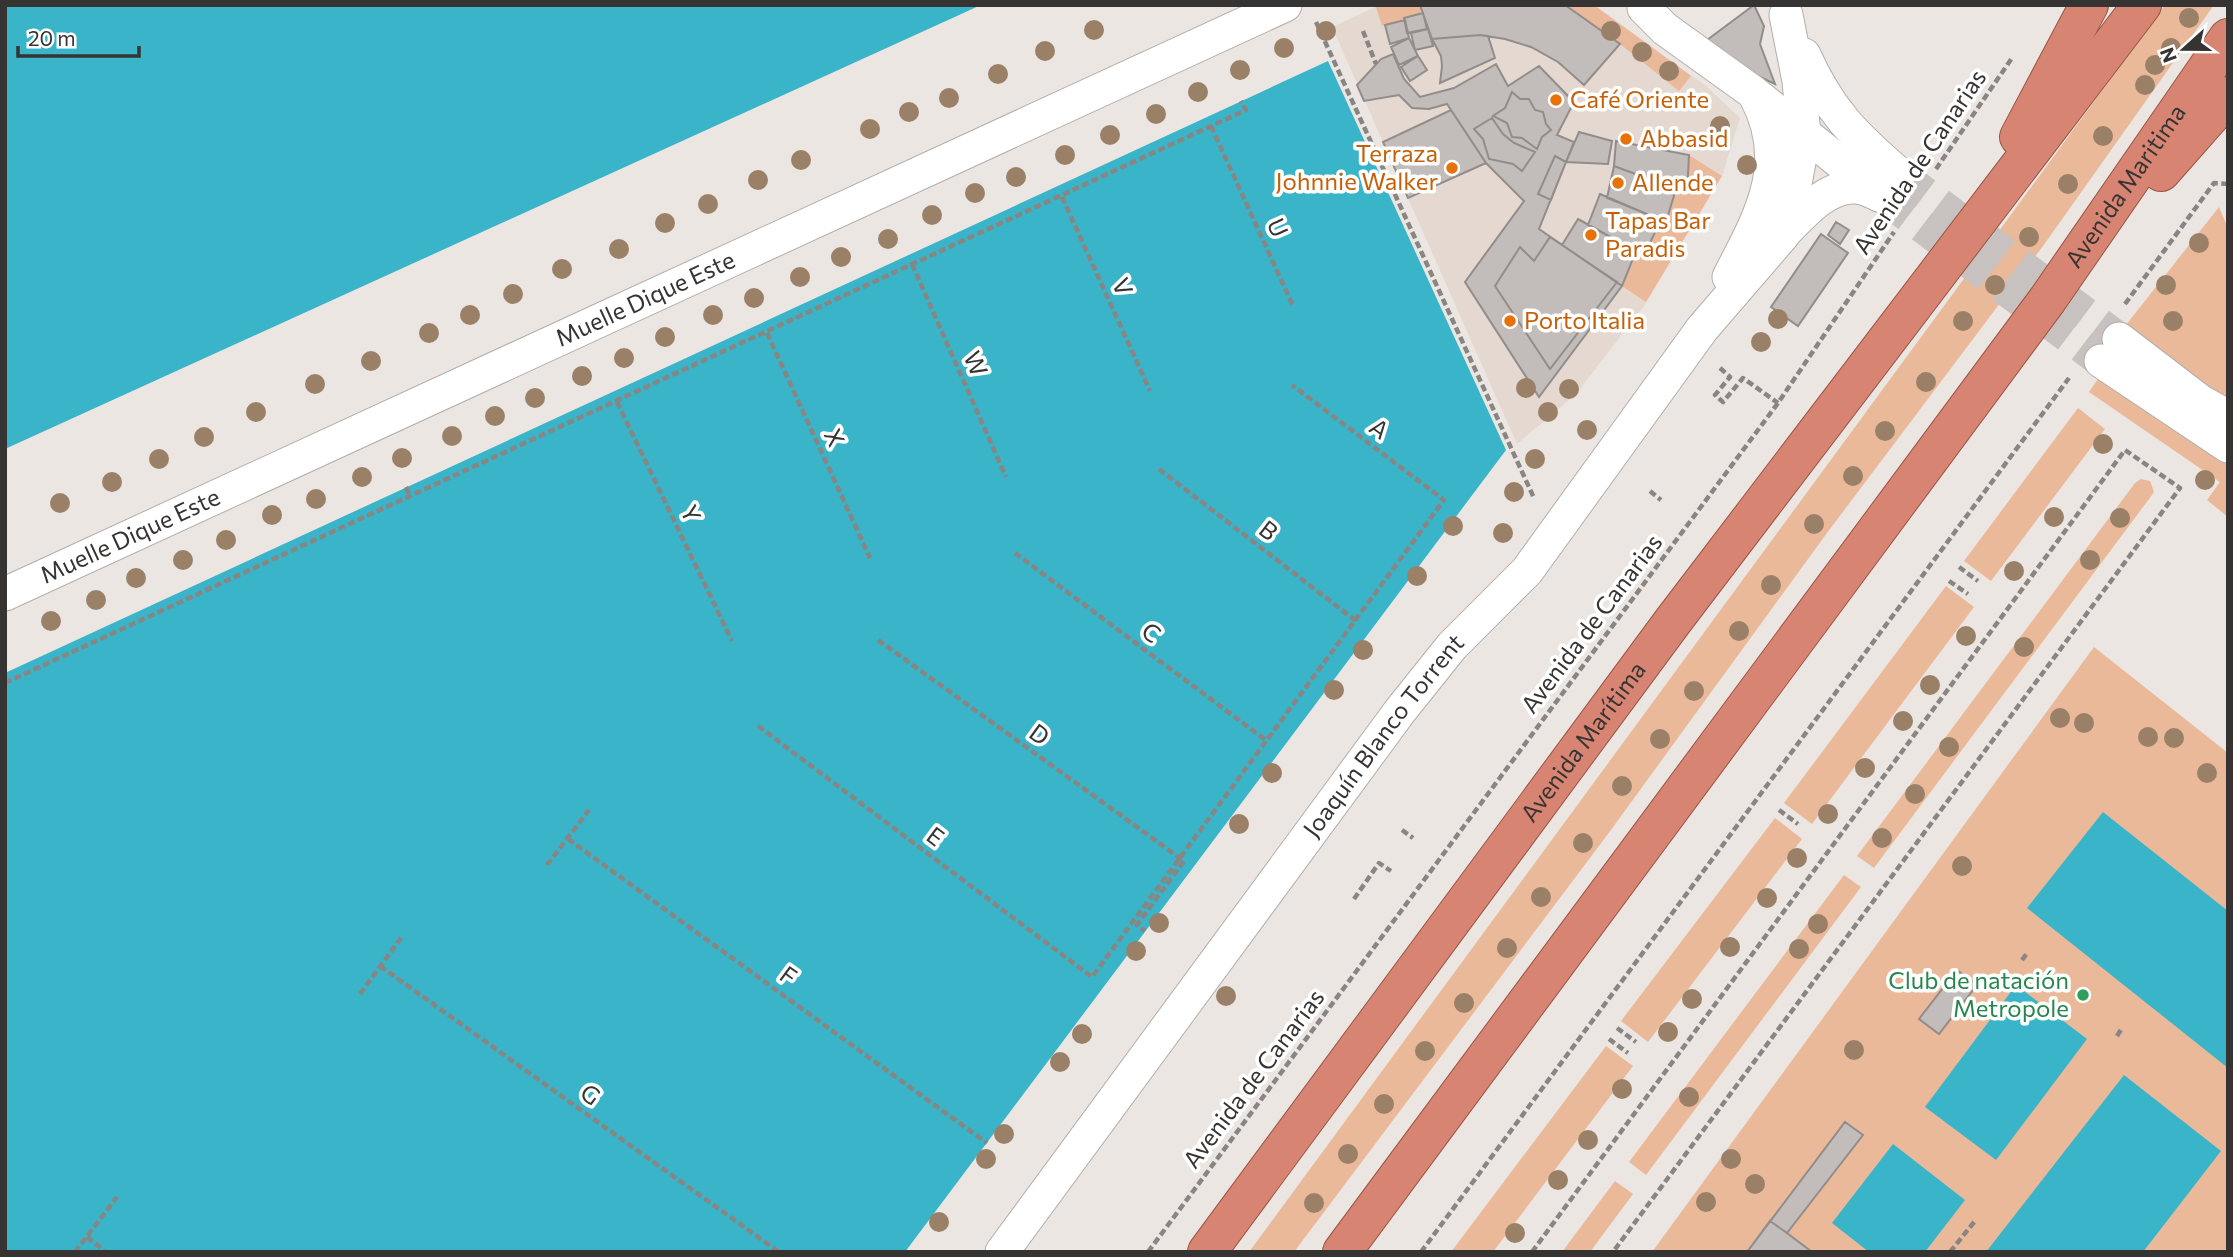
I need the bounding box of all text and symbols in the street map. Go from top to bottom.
scale bar [18,14,138,58]
north arrow [2149,14,2219,84]
text: 20 m [28,25,76,50]
text: N [2154,44,2181,66]
street label: Avenida de Canarias [1846,63,1991,259]
place label: Café Oriente [1570,84,1709,113]
marker: Café Oriente [1548,92,1564,108]
street label: Avenida Maritima [2058,98,2191,273]
place label: Abbasid [1640,123,1728,152]
marker: Abbasid [1618,131,1634,147]
place label: Terraza Johnnie Walker [1275,138,1438,195]
marker: Terraza Johnnie Walker [1444,160,1460,176]
place label: Allende [1632,167,1714,196]
marker: Allende [1610,175,1626,191]
place label: Tapas Bar Paradis [1605,205,1711,262]
street label: U [1262,213,1295,241]
marker: Tapas Bar Paradis [1583,227,1599,243]
street label: Muelle Dique Este [550,244,739,352]
street label: V [1107,273,1140,300]
place label: Porto Italia [1524,305,1645,334]
marker: Porto Italia [1502,313,1518,329]
street label: W [958,346,995,380]
street label: A [1365,411,1395,444]
street label: X [819,424,852,451]
street label: Muelle Dique Este [35,481,224,589]
street label: Y [675,500,708,527]
street label: B [1254,514,1284,546]
street label: Avenida de Canarias [1514,528,1668,718]
street label: C [1137,615,1167,648]
street label: Joaquín Blanco Torrent [1296,627,1469,842]
street label: Avenida Marítima [1514,655,1651,827]
street label: D [1024,717,1056,751]
street label: E [921,820,950,852]
street label: F [775,959,803,991]
place label: Club de natación Metropole [1888,965,2069,1022]
street label: Avenida de Canarias [1176,983,1330,1173]
marker: Club de natación Metropole [2075,987,2091,1003]
street label: G [575,1077,607,1111]

